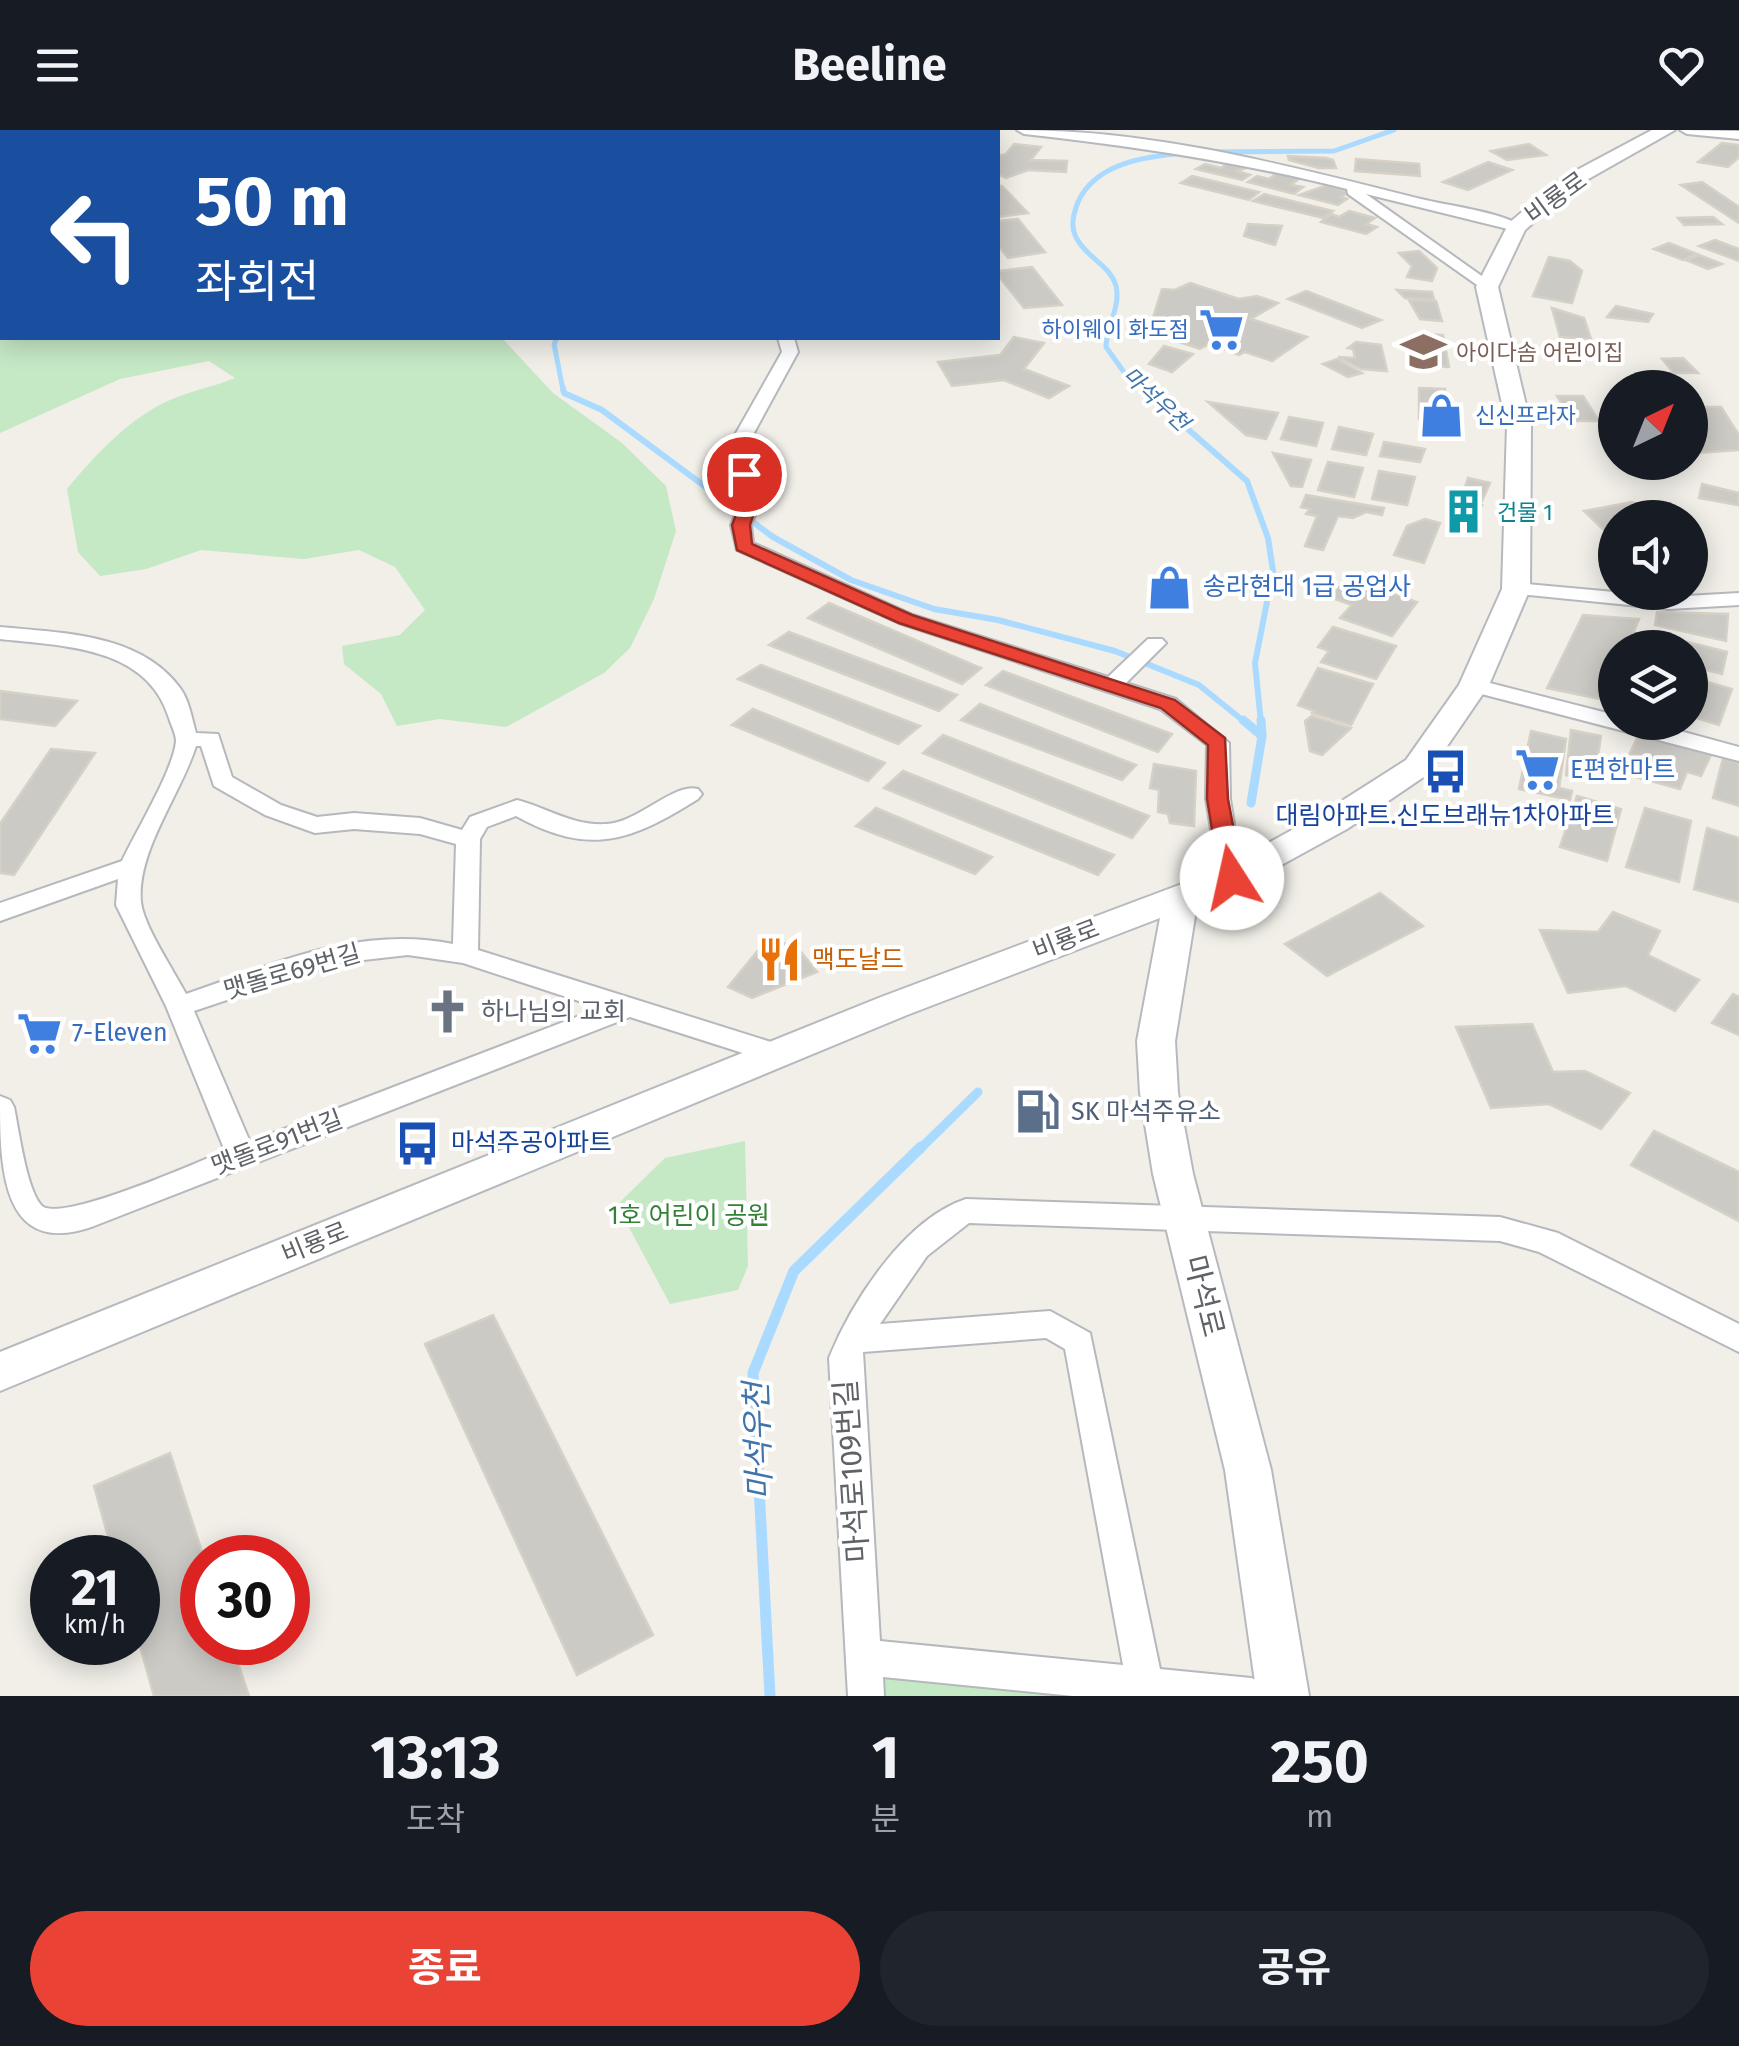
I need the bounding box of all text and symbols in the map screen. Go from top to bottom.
icon: menu [30,38,85,93]
text: Beeline [792,38,947,92]
icon: heart [1654,38,1709,93]
text: 50 m [195,160,349,244]
street label: 비룡로 [1519,166,1593,230]
icon: left [30,170,160,300]
text: 좌회전 [195,255,319,309]
supermarket icon: 하이웨이 화도점 [1198,305,1246,353]
place label: 하이웨이 화도점 [1041,316,1189,343]
school or university icon: 아이다솜 어린이집 [1399,328,1447,376]
place label: 아이다솜 어린이집 [1456,339,1624,366]
water label: 마석우천 [1117,362,1197,438]
north arrow [1598,370,1708,480]
map controls [1598,370,1708,740]
shop icon: 신신프라자 [1418,391,1466,439]
place label: 신신프라자 [1475,402,1576,429]
pin [702,432,787,517]
icon: arrive [717,447,772,502]
building icon: 건물 1 [1440,488,1488,536]
place label: 건물 1 [1497,499,1553,526]
button: sound [1598,500,1708,610]
shop icon: 송라현대 1급 공업사 [1146,563,1194,611]
place label: 송라현대 1급 공업사 [1203,572,1411,602]
button: layers [1598,630,1708,740]
supermarket icon: E편한마트 [1513,746,1561,794]
bus stop icon: 대림아파트.신도브래뉴1차아파트 [1421,748,1469,796]
place label: E편한마트 [1570,755,1675,785]
place label: 대림아파트.신도브래뉴1차아파트 [1276,801,1614,831]
position arrow [1180,826,1284,930]
street label: 비룡로 [1028,914,1104,966]
restaurant icon: 맥도날드 [755,936,803,984]
street label: 맷돌로69번길 [220,938,364,1006]
place label: 맥도날드 [812,945,904,975]
church icon: 하나님의 교회 [424,988,472,1036]
place label: 하나님의 교회 [481,997,626,1027]
supermarket icon: 7-Eleven [15,1009,63,1057]
place label: 7-Eleven [72,1018,168,1048]
fuel station icon: SK 마석주유소 [1014,1088,1062,1136]
place label: SK 마석주유소 [1071,1097,1221,1127]
street label: 맷돌로91번길 [207,1104,347,1182]
bus stop icon: 마석주공아파트 [394,1119,442,1167]
place label: 마석주공아파트 [451,1128,612,1158]
park label: 1호 어린이 공원 [608,1201,770,1231]
street label: 비룡로 [277,1216,353,1270]
street label: 마석로 [1177,1251,1231,1341]
water label: 마석우천 [737,1378,779,1501]
street label: 마석로109번길 [828,1378,876,1564]
speed limit sign: 30 [180,1535,310,1665]
text: 21 [71,1558,119,1618]
text: km/h [64,1610,126,1640]
text: 13:13 [370,1722,501,1794]
text: 1 [872,1722,900,1794]
text: 250 [1271,1726,1369,1798]
text: m [1306,1797,1333,1835]
text: 도착 [406,1800,465,1838]
text: 분 [871,1800,900,1838]
button: 종료 [30,1911,860,2026]
button: 공유 [880,1911,1709,2026]

